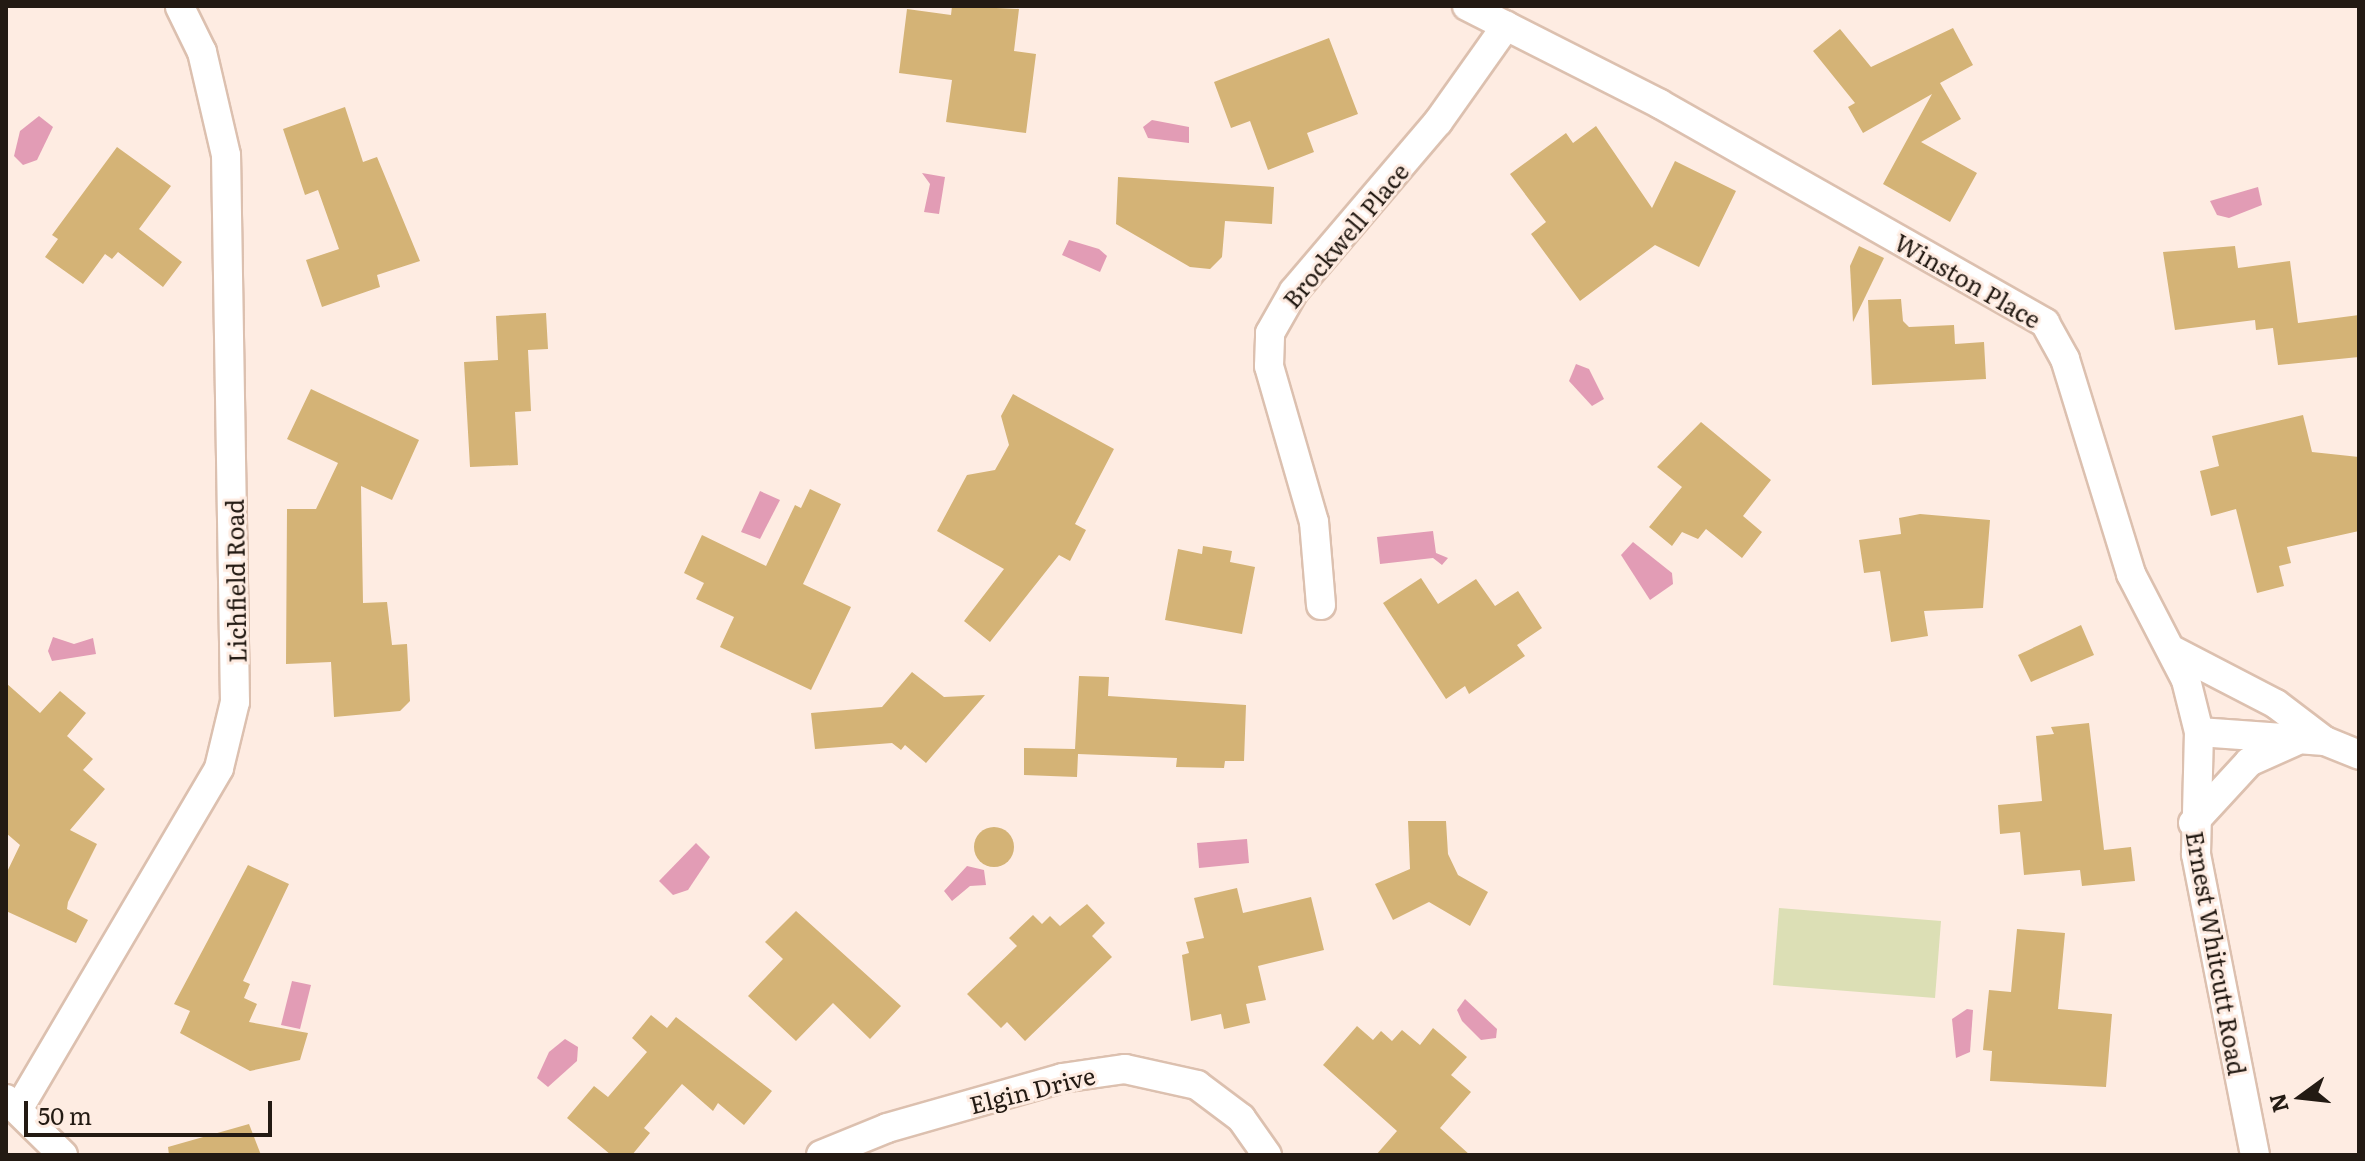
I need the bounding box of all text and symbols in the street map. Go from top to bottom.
street label: Brockwell Place [1276,157,1414,313]
street label: Winston Place [1890,227,2046,333]
street label: Lichfield Road [219,499,251,663]
street label: Ernest Whitcutt Road [2181,829,2253,1077]
north arrow [2261,1057,2341,1137]
street label: Elgin Drive [966,1060,1098,1118]
scale bar [28,1085,276,1135]
text: N [2259,1090,2296,1117]
text: 50 m [38,1097,92,1132]

